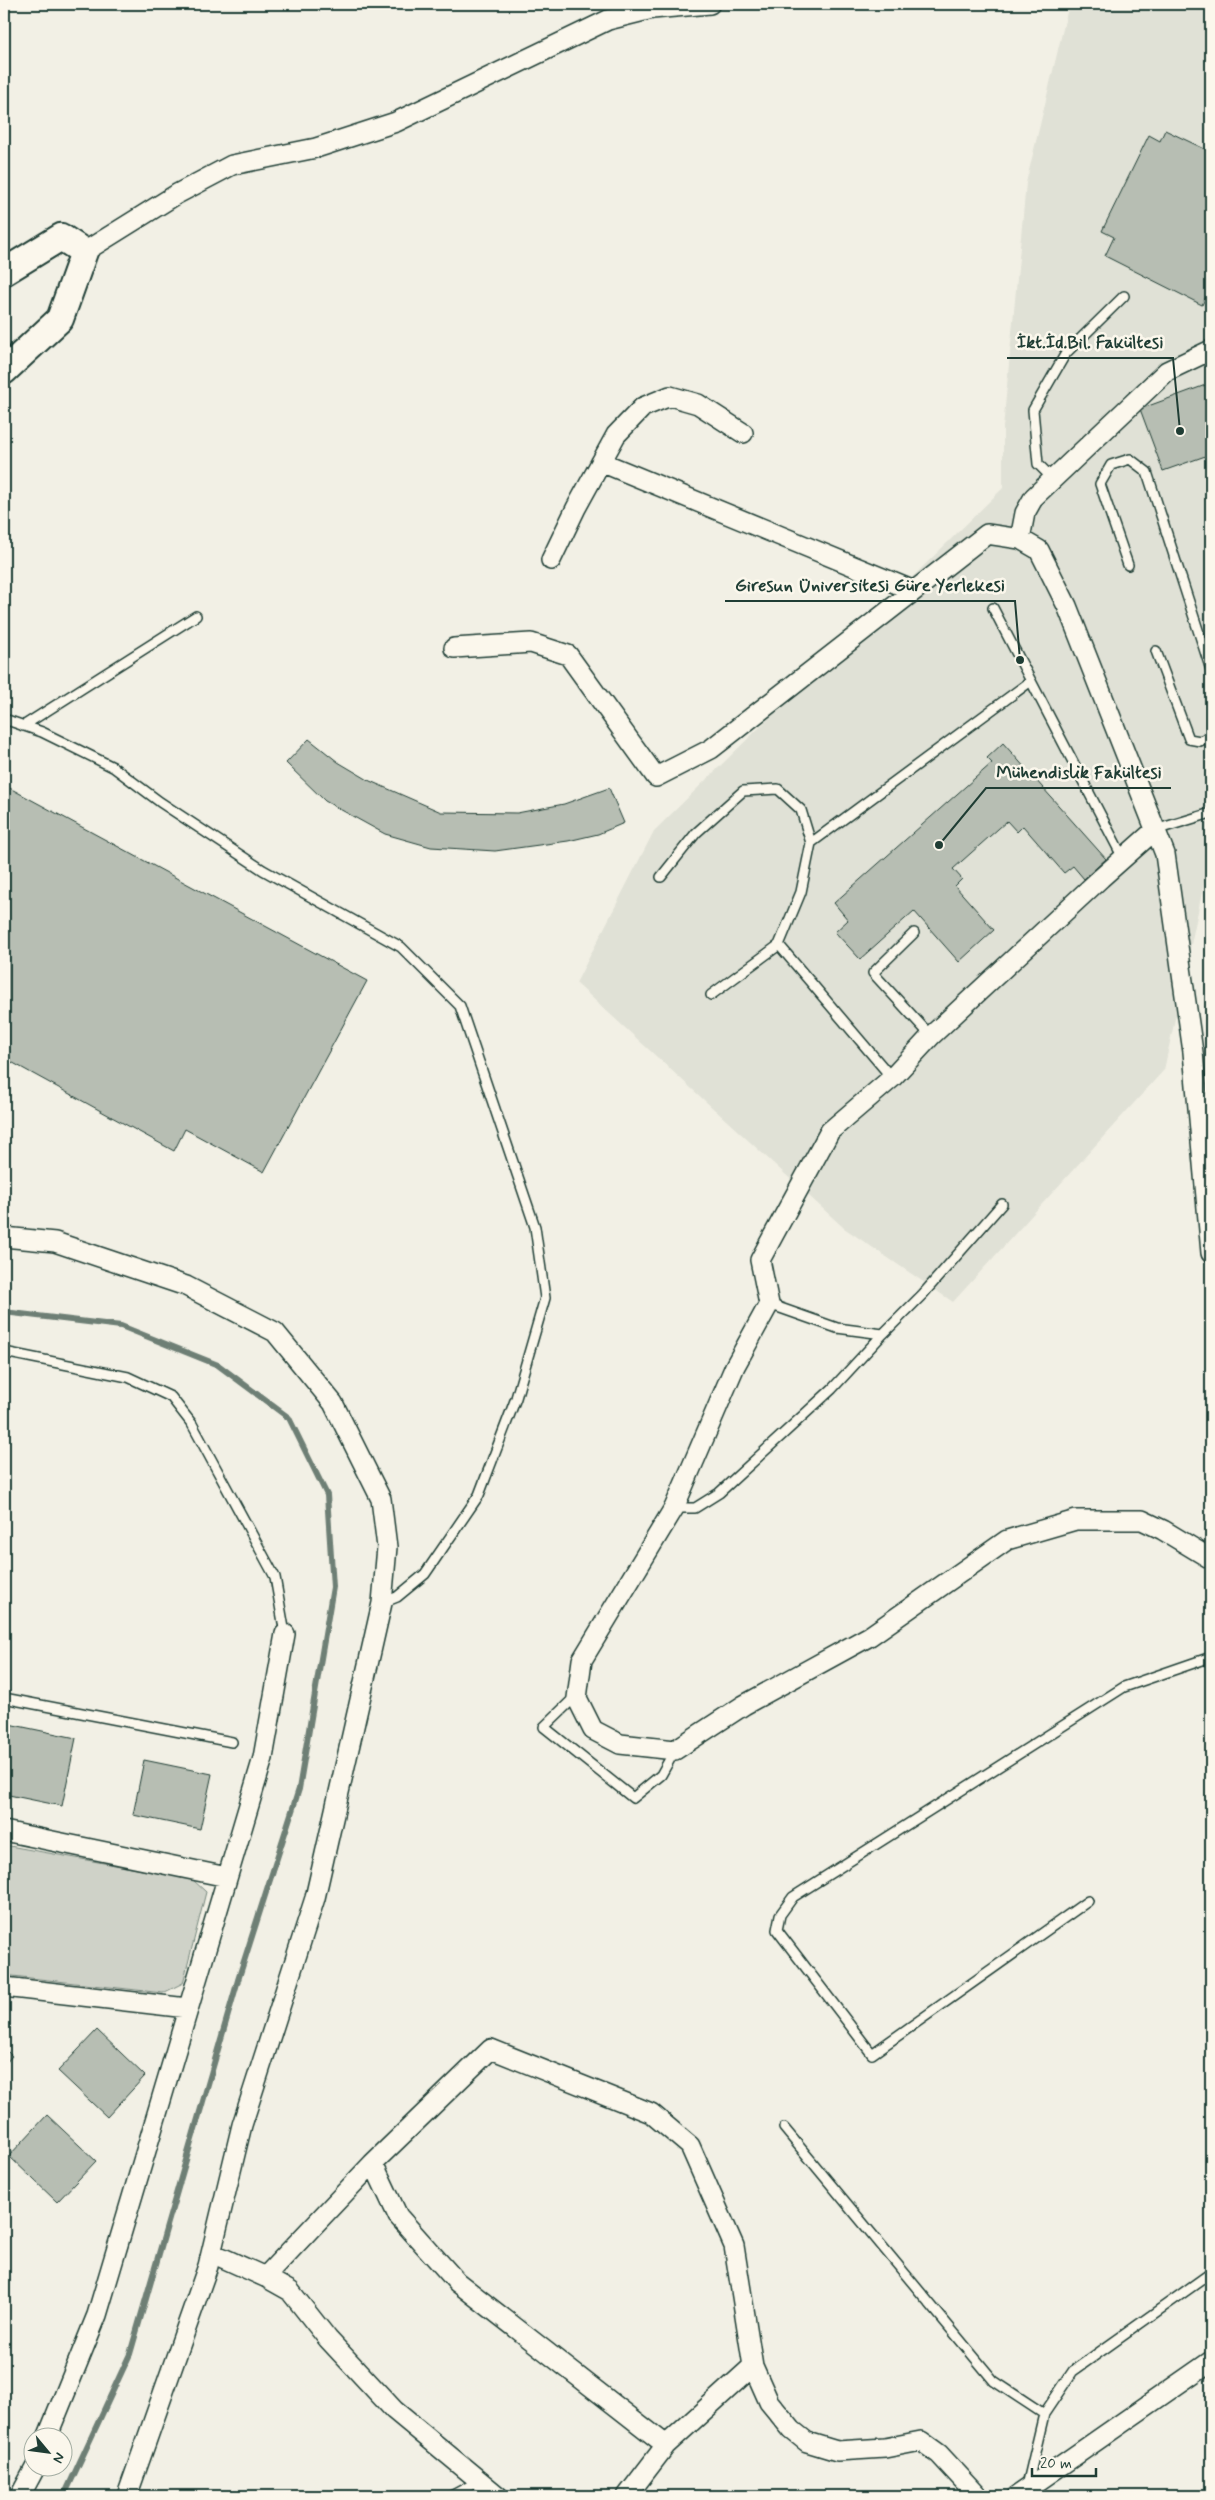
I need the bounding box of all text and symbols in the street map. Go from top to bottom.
callout: İkt.İd.Bil. Fakültesi [1007,325,1173,358]
text: İkt.İd.Bil. Fakültesi [1017,331,1163,355]
callout: Giresun Üniversitesi Güre Yerlekesi [725,568,1015,601]
text: Giresun Üniversitesi Güre Yerlekesi [735,574,1005,598]
callout: Mühendislik Fakültesi [986,755,1171,788]
text: Mühendislik Fakültesi [996,761,1162,785]
north arrow [22,2428,72,2478]
scale bar [1032,2445,1096,2477]
text: N [48,2449,69,2466]
text: 20 m [1040,2454,1072,2474]

